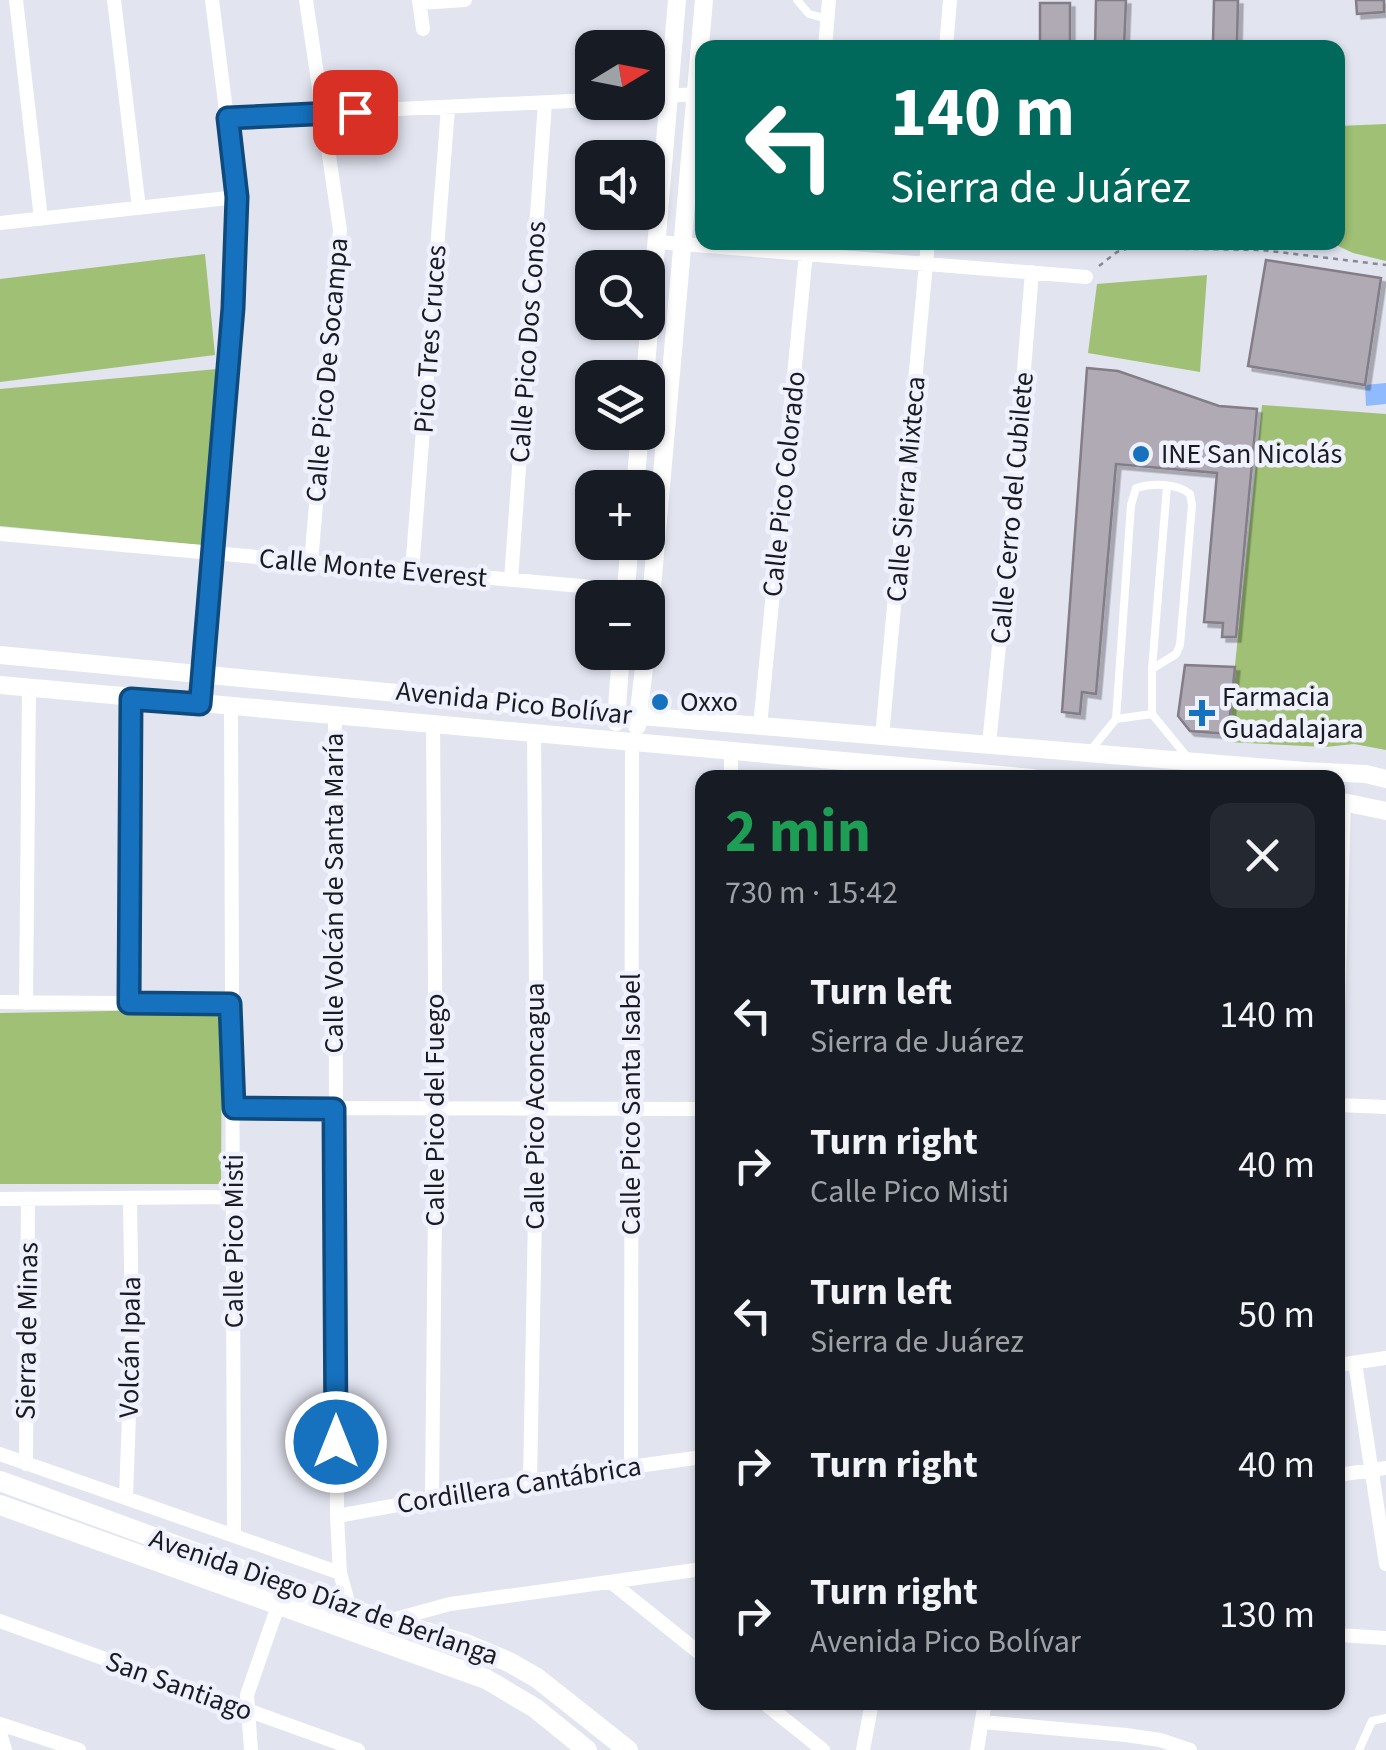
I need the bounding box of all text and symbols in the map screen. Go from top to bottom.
north arrow [575,30,665,120]
map controls [575,30,665,670]
text: 140 m [890,63,1075,163]
pin [313,70,398,155]
icon: left [725,80,855,210]
icon: arrive [328,85,383,140]
button: sound [575,140,665,230]
text: Sierra de Juárez [890,156,1191,220]
street label: Calle Pico Dos Conos [500,220,556,464]
street label: Calle Pico De Socampa [296,236,358,504]
street label: Pico Tres Cruces [403,243,457,435]
button: search [575,250,665,340]
button: layers [575,360,665,450]
street label: Calle Pico Colorado [752,369,816,599]
street label: Calle Cerro del Cubilete [980,370,1044,646]
street label: Calle Sierra Mixteca [876,374,936,604]
place label: INE San Nicolás [1161,434,1342,474]
marker: INE San Nicolás [1130,443,1152,465]
button: + [575,470,665,560]
street label: Calle Monte Everest [257,538,489,598]
button: − [575,580,665,670]
street label: Avenida Pico Bolívar [394,671,634,735]
place label: Farmacia Guadalajara [1222,677,1364,749]
place label: Oxxo [680,682,738,722]
marker: Oxxo [649,691,671,713]
marker: Farmacia Guadalajara [1191,702,1213,724]
street label: Calle Volcán de Santa María [314,733,354,1053]
text: 2 min [725,790,871,875]
button: close [1210,803,1315,908]
text: 730 m · 15:42 [725,870,898,916]
text: Turn left [810,965,952,1019]
street label: Calle Pico Santa Isabel [611,973,651,1235]
street label: Calle Pico Aconcagua [515,982,555,1230]
icon: left [725,988,780,1043]
text: 140 m [1219,988,1315,1042]
street label: Calle Pico del Fuego [415,994,455,1226]
text: Sierra de Juárez [810,1019,1024,1065]
text: Turn right [810,1115,978,1169]
icon: right [725,1138,780,1193]
text: 40 m [1238,1138,1315,1192]
street label: Calle Pico Misti [214,1154,254,1328]
text: Calle Pico Misti [810,1169,1009,1215]
street label: Sierra de Minas [5,1242,49,1420]
text: Turn left [810,1265,952,1319]
street label: Volcán Ipala [109,1276,151,1418]
icon: left [725,1288,780,1343]
text: 50 m [1238,1288,1315,1342]
text: Sierra de Juárez [810,1319,1024,1365]
position arrow [284,1390,388,1494]
icon: right [725,1438,780,1493]
text: Turn right [810,1438,978,1492]
text: 40 m [1238,1438,1315,1492]
street label: Cordillera Cantábrica [394,1446,644,1524]
street label: Avenida Diego Díaz de Berlanga [144,1518,504,1676]
text: Turn right [810,1565,978,1619]
icon: right [725,1588,780,1643]
text: 130 m [1219,1588,1315,1642]
text: Avenida Pico Bolívar [810,1619,1081,1665]
street label: San Santiago [100,1641,258,1731]

